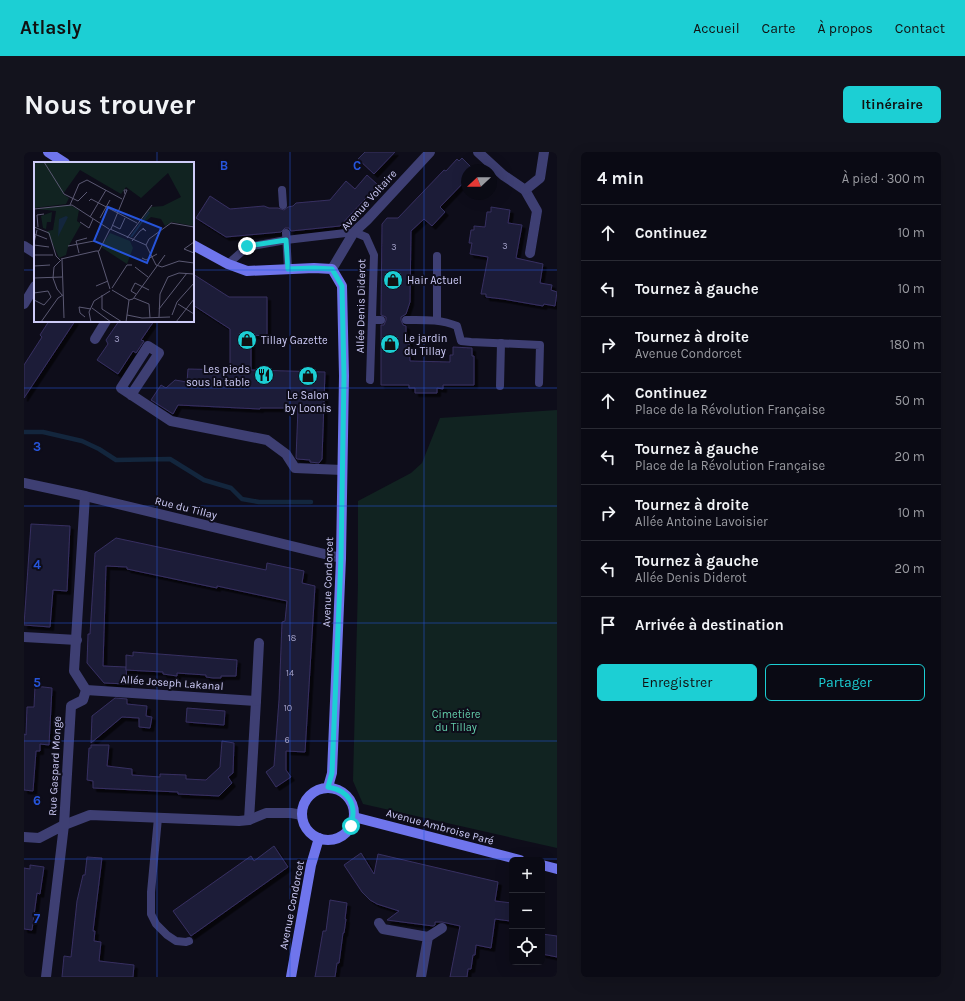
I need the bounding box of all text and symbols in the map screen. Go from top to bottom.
text: Atlasly [20,17,82,39]
text: Accueil [693,20,740,37]
text: Carte [762,20,795,37]
text: À propos [817,20,873,37]
text: Contact [895,20,945,37]
button: Itinéraire [843,86,941,123]
text: Nous trouver [24,88,195,121]
text: B [220,158,228,173]
text: C [353,158,361,173]
inset map [34,162,194,322]
north arrow [461,164,497,200]
street label: Avenue Voltaire [338,167,400,233]
text: 4 min [597,168,644,188]
text: À pied · 300 m [842,171,925,186]
icon: ahead [597,222,619,244]
text: Continuez [635,224,707,242]
text: 10 m [898,225,925,240]
route end [238,237,256,255]
house number: 3 [502,241,508,251]
house number: 3 [391,242,397,252]
street label: Allée Denis Diderot [354,259,368,353]
shop icon: Hair Actuel [382,269,404,291]
place label: Hair Actuel [407,274,462,287]
icon: left [597,278,619,300]
text: Tournez à gauche [635,280,759,298]
text: 10 m [898,281,925,296]
text: Tournez à droite [635,328,749,346]
shop icon: Tillay Gazette [236,329,258,351]
place label: Le jardin du Tillay [404,332,447,358]
shop icon: Le jardin du Tillay [379,333,401,355]
house number: 3 [114,334,120,344]
place label: Tillay Gazette [261,334,328,347]
icon: right [597,334,619,356]
text: 180 m [890,337,925,352]
text: Avenue Condorcet [635,346,742,361]
place label: Les pieds sous la table [186,363,250,389]
restaurant icon: Les pieds sous la table [253,364,275,386]
shop icon: Le Salon by Loonis [297,365,319,387]
text: Continuez [635,384,707,402]
place label: Le Salon by Loonis [284,389,332,415]
icon: ahead [597,390,619,412]
text: 50 m [895,393,925,408]
text: Place de la Révolution Française [635,402,825,417]
text: 3 [33,439,41,454]
text: Tournez à gauche [635,440,759,458]
icon: left [597,446,619,468]
text: 20 m [895,449,925,464]
text: Place de la Révolution Française [635,458,825,473]
street label: Rue du Tillay [154,494,218,522]
text: Tournez à droite [635,496,749,514]
icon: right [597,502,619,524]
text: 10 m [898,505,925,520]
text: Allée Antoine Lavoisier [635,514,768,529]
street label: Avenue Condorcet [320,537,336,627]
text: Tournez à gauche [635,552,759,570]
text: 4 [33,557,41,572]
icon: left [597,558,619,580]
text: 20 m [895,561,925,576]
text: Allée Denis Diderot [635,570,747,585]
icon: arrive [597,614,619,636]
text: Arrivée à destination [635,616,784,634]
house number: 18 [288,633,297,643]
button: Enregistrer [597,664,757,701]
button: Partager [765,664,925,701]
house number: 14 [286,668,294,678]
street label: Allée Joseph Lakanal [120,673,224,693]
text: 5 [33,675,41,690]
house number: 10 [284,703,292,713]
park label: Cimetière du Tillay [432,708,481,734]
street label: Rue Gaspard Monge [46,715,64,816]
house number: 6 [284,735,290,745]
text: 6 [33,793,41,808]
street label: Avenue Ambroise Paré [385,806,496,848]
route start [342,817,360,835]
map controls [509,857,545,965]
button: + [509,857,545,893]
street label: Avenue Condorcet [277,859,307,951]
button: − [509,893,545,929]
text: 7 [34,911,41,926]
button: locate [509,929,545,965]

